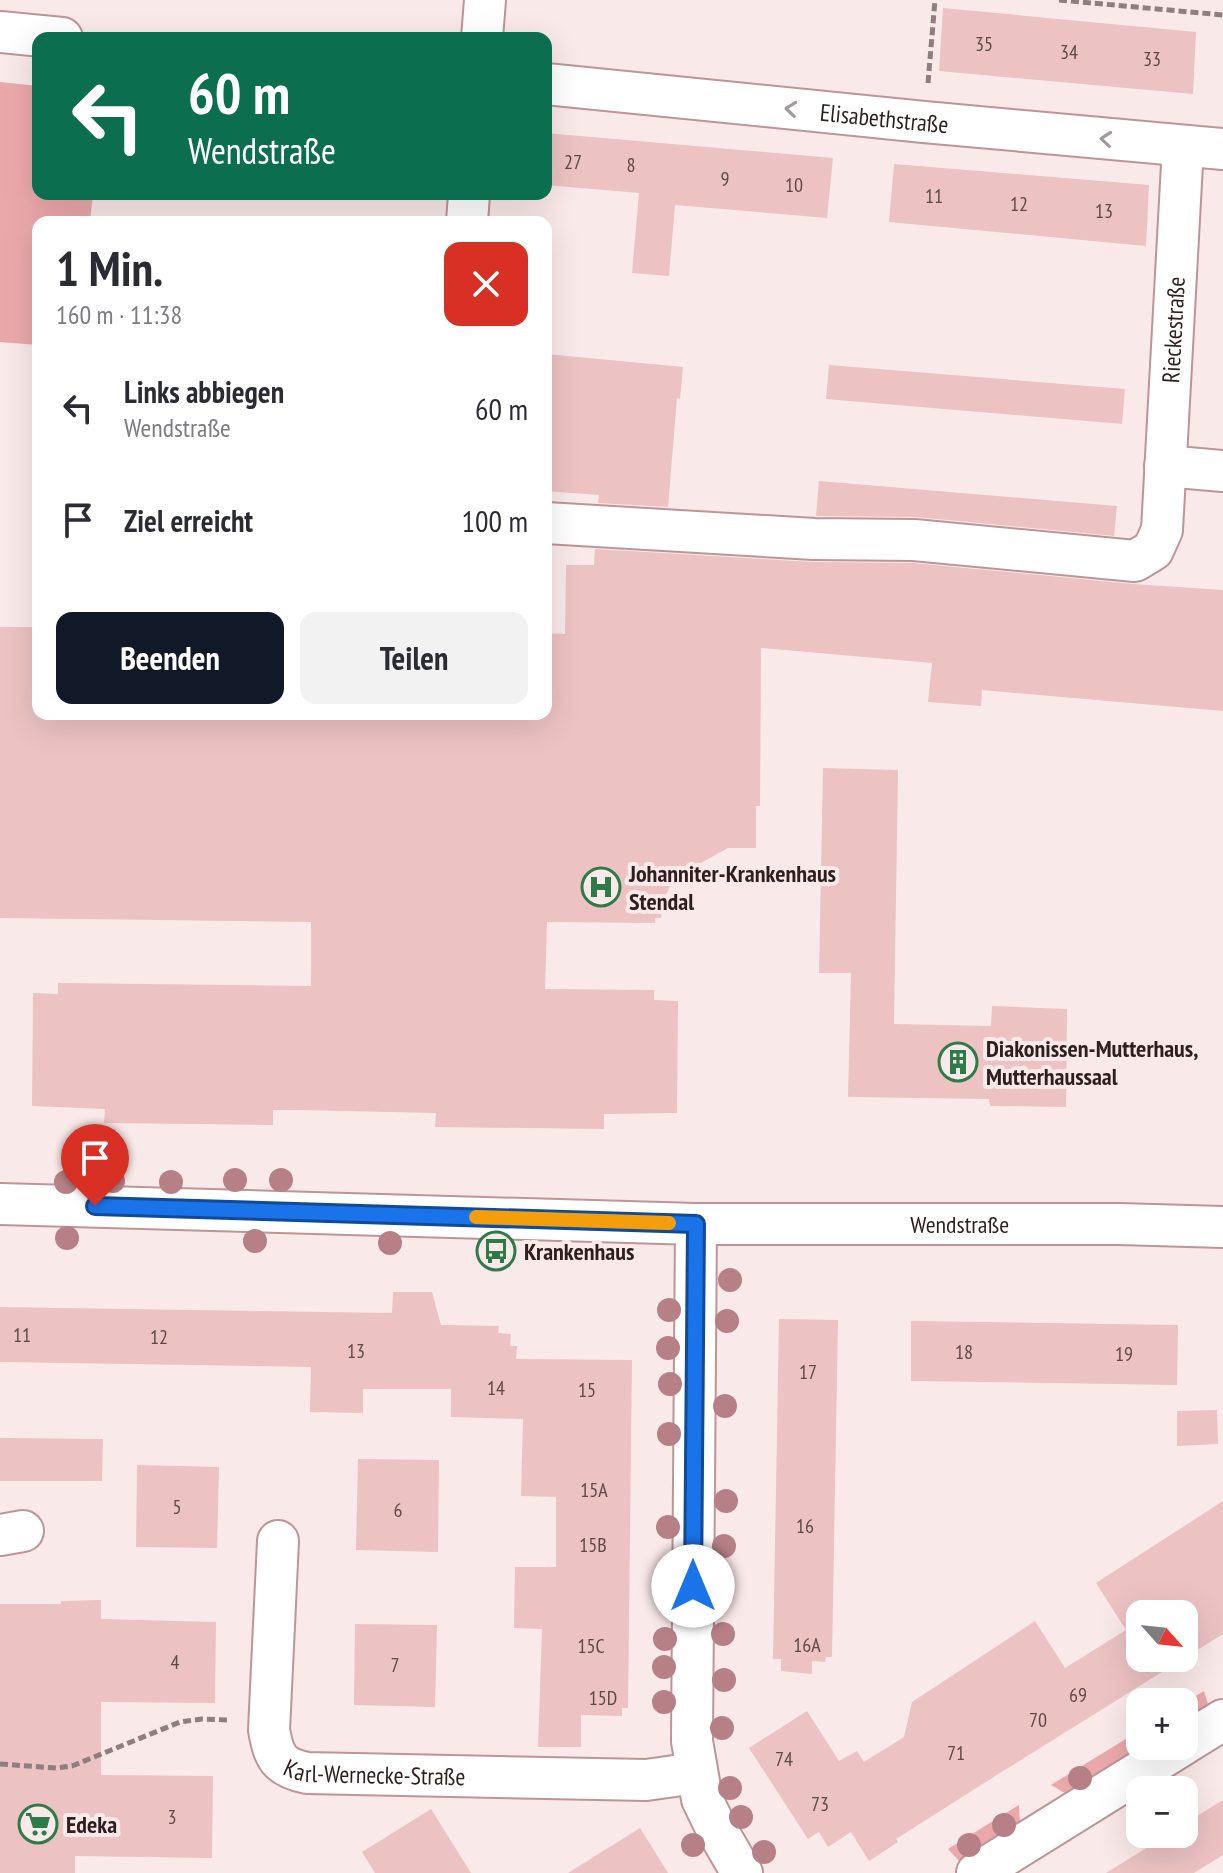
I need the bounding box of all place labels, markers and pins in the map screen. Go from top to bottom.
place label: Johanniter-Krankenhaus Stendal [628,858,836,917]
hospital icon: Johanniter-Krankenhaus Stendal [580,866,622,908]
place label: Diakonissen-Mutterhaus, Mutterhaussaal [986,1033,1198,1092]
building icon: Diakonissen-Mutterhaus, Mutterhaussaal [937,1041,979,1083]
pin [61,1124,129,1206]
bus stop icon: Krankenhaus [475,1230,517,1272]
place label: Krankenhaus [524,1236,634,1267]
supermarket icon: Edeka [17,1803,59,1845]
place label: Edeka [66,1809,117,1840]

